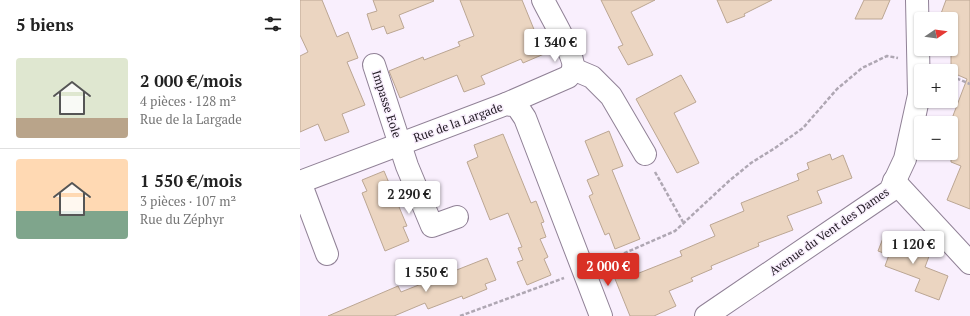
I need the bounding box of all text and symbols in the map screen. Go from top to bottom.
north arrow [914,12,958,56]
map controls [914,12,958,160]
text: 5 biens [16,13,74,36]
icon: filters [262,13,284,35]
pin: 1 340 € [518,29,592,63]
text: 1 340 € [533,33,577,51]
button: + [914,64,958,108]
street label: Impasse Eole [369,68,405,140]
text: 2 000 €/mois [140,69,242,92]
icon: home [48,74,96,122]
text: 4 pièces · 128 m² [140,92,236,110]
street label: Rue de la Largade [411,99,505,145]
text: Rue de la Largade [140,110,242,128]
button: − [914,116,958,160]
text: 1 550 €/mois [140,169,242,192]
icon: home [48,175,96,223]
pin: 2 290 € [372,181,446,215]
street label: Avenue du Vent des Dames [766,184,892,278]
text: 2 290 € [387,185,431,203]
text: 3 pièces · 107 m² [140,192,236,210]
text: Rue du Zéphyr [140,210,224,228]
pin: 1 120 € [876,231,950,265]
text: 1 120 € [891,235,935,253]
pin: 2 000 € [571,253,645,287]
text: 2 000 € [586,257,630,275]
pin: 1 550 € [389,259,463,293]
text: 1 550 € [404,263,448,281]

